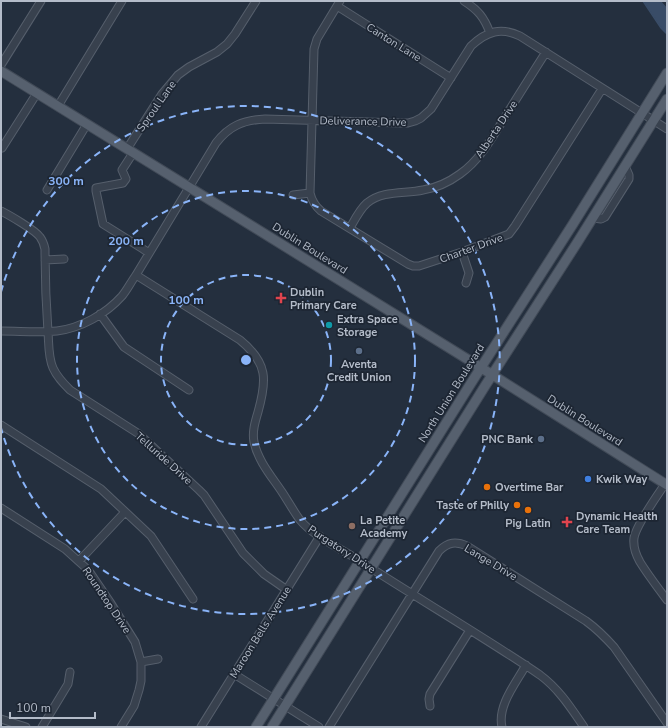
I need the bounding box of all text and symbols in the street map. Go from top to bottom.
street label: Canton Lane [363,20,424,65]
street label: Sproul Lane [133,78,180,135]
street label: Alberta Drive [472,97,521,161]
street label: Deliverance Drive [319,113,407,130]
text: 300 m [48,173,84,189]
street label: Dublin Boulevard [269,219,350,278]
street label: Charter Drive [437,230,505,267]
text: 200 m [108,233,144,249]
place label: Dublin Primary Care [290,285,357,313]
text: 100 m [168,292,204,308]
marker: Dublin Primary Care [275,292,287,304]
place label: Extra Space Storage [337,312,398,340]
marker: Extra Space Storage [324,320,334,330]
street label: North Union Boulevard [415,341,488,445]
marker: Aventa Credit Union [354,346,364,356]
centre of rings [239,353,253,367]
place label: Aventa Credit Union [327,357,391,385]
street label: Dublin Boulevard [544,391,625,450]
street label: Telluride Drive [132,429,196,488]
place label: PNC Bank [481,432,534,447]
marker: PNC Bank [536,434,546,444]
place label: Kwik Way [596,472,648,487]
marker: Kwik Way [583,474,593,484]
place label: Overtime Bar [495,480,564,495]
marker: Overtime Bar [482,482,492,492]
place label: Taste of Philly [436,498,509,513]
marker: Taste of Philly [512,500,522,510]
marker: Pig Latin [523,505,533,515]
place label: Dynamic Health Care Team [576,509,658,537]
place label: La Petite Academy [360,513,407,541]
place label: Pig Latin [505,516,551,531]
marker: Dynamic Health Care Team [561,516,573,528]
marker: La Petite Academy [347,521,357,531]
street label: Purgatory Drive [305,522,379,577]
street label: Lange Drive [461,541,520,584]
street label: Roundtop Drive [79,564,135,637]
street label: Maroon Bells Avenue [226,583,295,681]
scale bar [10,694,95,720]
text: 100 m [16,700,51,716]

